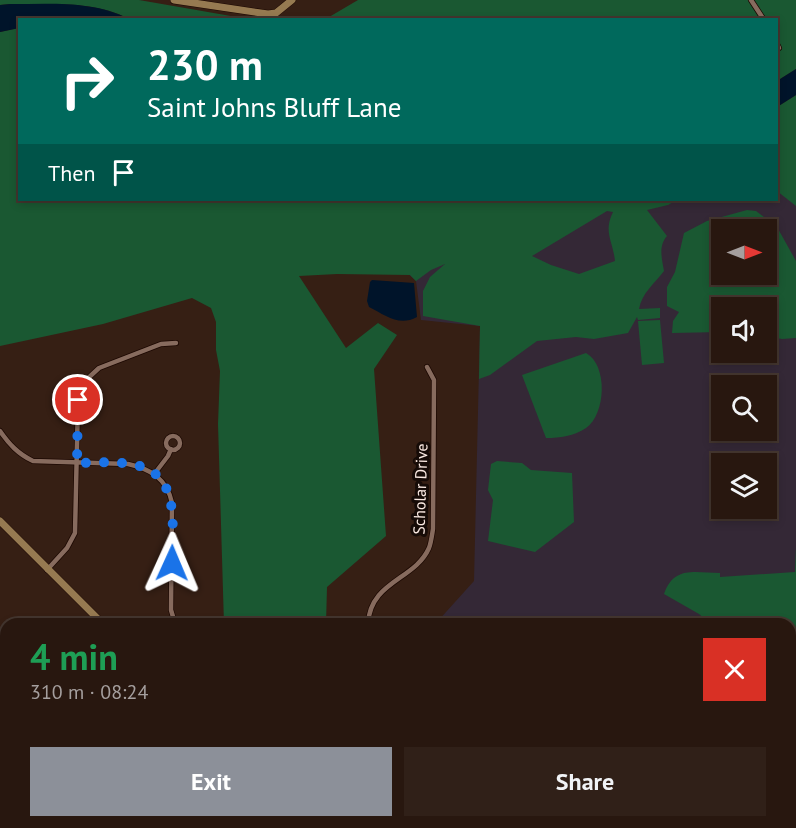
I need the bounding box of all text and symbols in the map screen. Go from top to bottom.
text: 230 m [147,37,263,92]
icon: right [48,42,126,120]
text: Saint Johns Bluff Lane [147,90,401,124]
icon: arrive [107,156,140,189]
text: Then [48,159,95,187]
north arrow [711,219,777,285]
map controls [711,219,777,519]
button: sound [711,297,777,363]
pin [52,374,103,425]
button: search [711,375,777,441]
icon: arrive [61,383,94,416]
street label: Scholar Drive [408,443,432,535]
button: layers [711,453,777,519]
position arrow [140,531,204,595]
text: 4 min [30,633,118,680]
button: close [703,638,766,701]
text: 310 m · 08:24 [30,679,148,705]
button: Exit [30,747,392,816]
button: Share [404,747,766,816]

